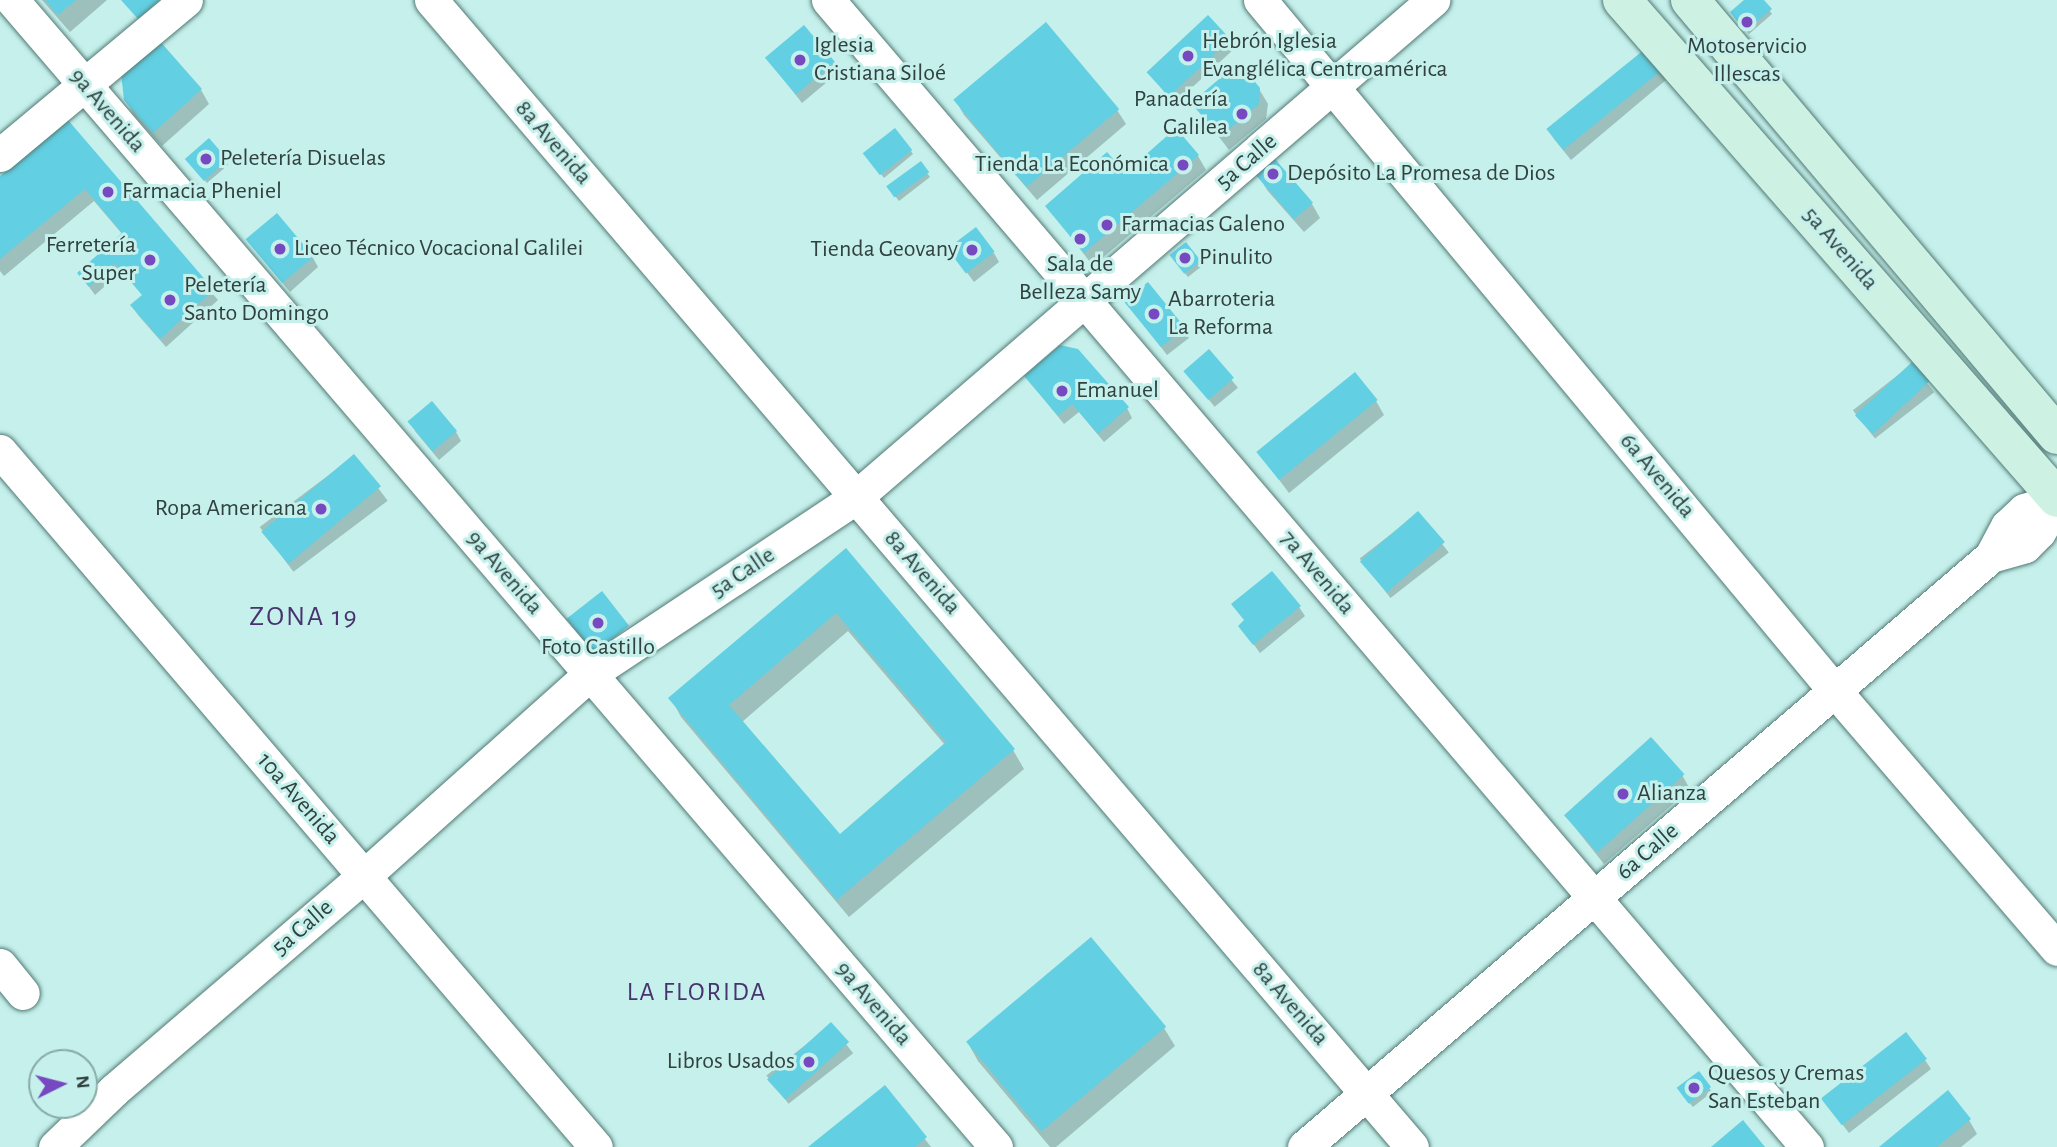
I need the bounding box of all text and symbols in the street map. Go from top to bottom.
marker: Motoservicio Illescas [1739,14,1755,30]
place label: Hebrón Iglesia Evanglélica Centroamérica [1202,28,1448,84]
place label: Iglesia Cristiana Siloé [814,32,946,88]
place label: Motoservicio Illescas [1687,33,1807,89]
marker: Hebrón Iglesia Evanglélica Centroamérica [1180,48,1196,64]
marker: Iglesia Cristiana Siloé [792,52,808,68]
street label: 9a Avenida [63,63,151,159]
place label: Panadería Galilea [1134,86,1228,142]
street label: 8a Avenida [509,95,597,191]
marker: Panadería Galilea [1234,106,1250,122]
street label: 5a Calle [1211,128,1283,196]
place label: Peletería Disuelas [220,145,386,173]
marker: Peletería Disuelas [198,151,214,167]
place label: Tienda La Económica [975,151,1169,179]
marker: Tienda La Económica [1175,157,1191,173]
place label: Depósito La Promesa de Dios [1287,160,1555,188]
marker: Depósito La Promesa de Dios [1265,166,1281,182]
place label: Farmacia Pheniel [122,178,282,206]
marker: Farmacia Pheniel [100,184,116,200]
street label: 5a Avenida [1796,201,1884,297]
place label: Farmacias Galeno [1121,211,1285,239]
marker: Farmacias Galeno [1099,217,1115,233]
marker: Sala de Belleza Samy [1072,231,1088,247]
place label: Ferretería Super [46,232,136,288]
place label: Liceo Técnico Vocacional Galilei [294,235,583,263]
place label: Tienda Geovany [810,236,958,264]
marker: Liceo Técnico Vocacional Galilei [272,241,288,257]
marker: Tienda Geovany [964,242,980,258]
place label: Pinulito [1199,244,1273,272]
marker: Pinulito [1177,250,1193,266]
place label: Sala de Belleza Samy [1019,251,1141,307]
marker: Ferretería Super [142,252,158,268]
place label: Peletería Santo Domingo [184,272,329,328]
place label: Abarroteria La Reforma [1168,286,1275,342]
marker: Peletería Santo Domingo [162,292,178,308]
marker: Abarroteria La Reforma [1146,306,1162,322]
place label: Emanuel [1076,377,1159,405]
marker: Emanuel [1054,383,1070,399]
street label: 6a Avenida [1613,428,1701,524]
place label: Ropa Americana [155,495,307,523]
marker: Ropa Americana [313,501,329,517]
street label: 9a Avenida [460,525,548,621]
street label: 8a Avenida [878,525,966,621]
street label: 7a Avenida [1273,525,1361,621]
street label: 5a Calle [705,541,781,605]
district label: ZONA 19 [250,600,358,634]
marker: Foto Castillo [590,615,606,631]
place label: Foto Castillo [541,634,655,662]
street label: 10a Avenida [250,747,346,851]
place label: Alianza [1637,780,1707,808]
marker: Alianza [1615,786,1631,802]
street label: 6a Calle [1611,817,1685,887]
street label: 5a Calle [267,894,339,962]
street label: 9a Avenida [829,956,917,1052]
street label: 8a Avenida [1246,956,1334,1052]
district label: LA FLORIDA [628,977,766,1009]
place label: Libros Usados [667,1048,795,1076]
north arrow [28,1049,98,1119]
marker: Libros Usados [801,1054,817,1070]
place label: Quesos y Cremas San Esteban [1708,1060,1864,1116]
text: N [72,1074,93,1090]
marker: Quesos y Cremas San Esteban [1686,1080,1702,1096]

